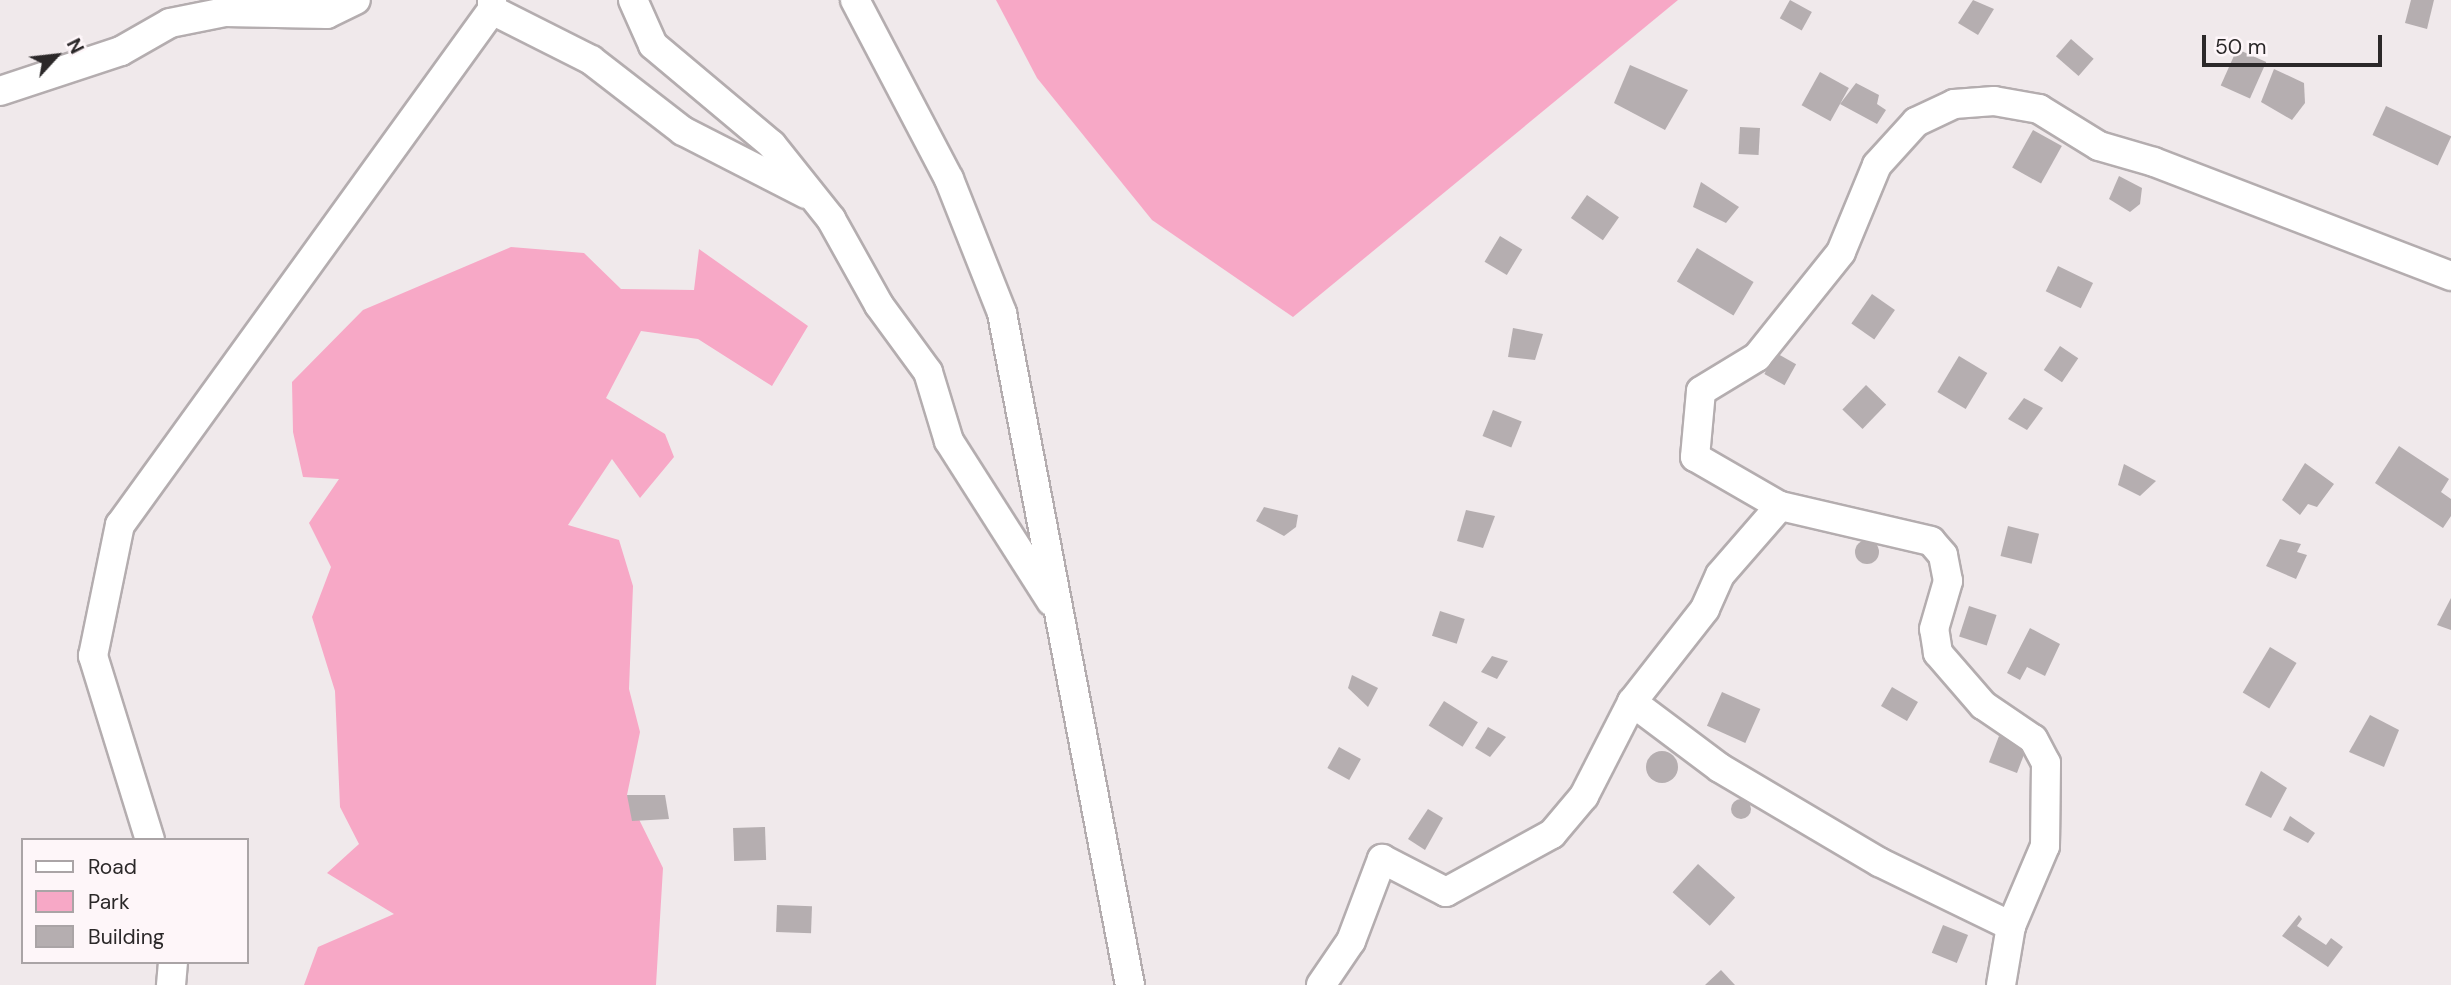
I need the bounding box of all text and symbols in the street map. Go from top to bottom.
north arrow [21,21,91,91]
scale bar [2206,21,2386,65]
text: 50 m [2215,33,2266,61]
text: N [61,34,89,58]
legend [21,838,248,964]
text: Road [88,853,137,881]
text: Park [88,888,129,916]
text: Building [88,923,164,951]

